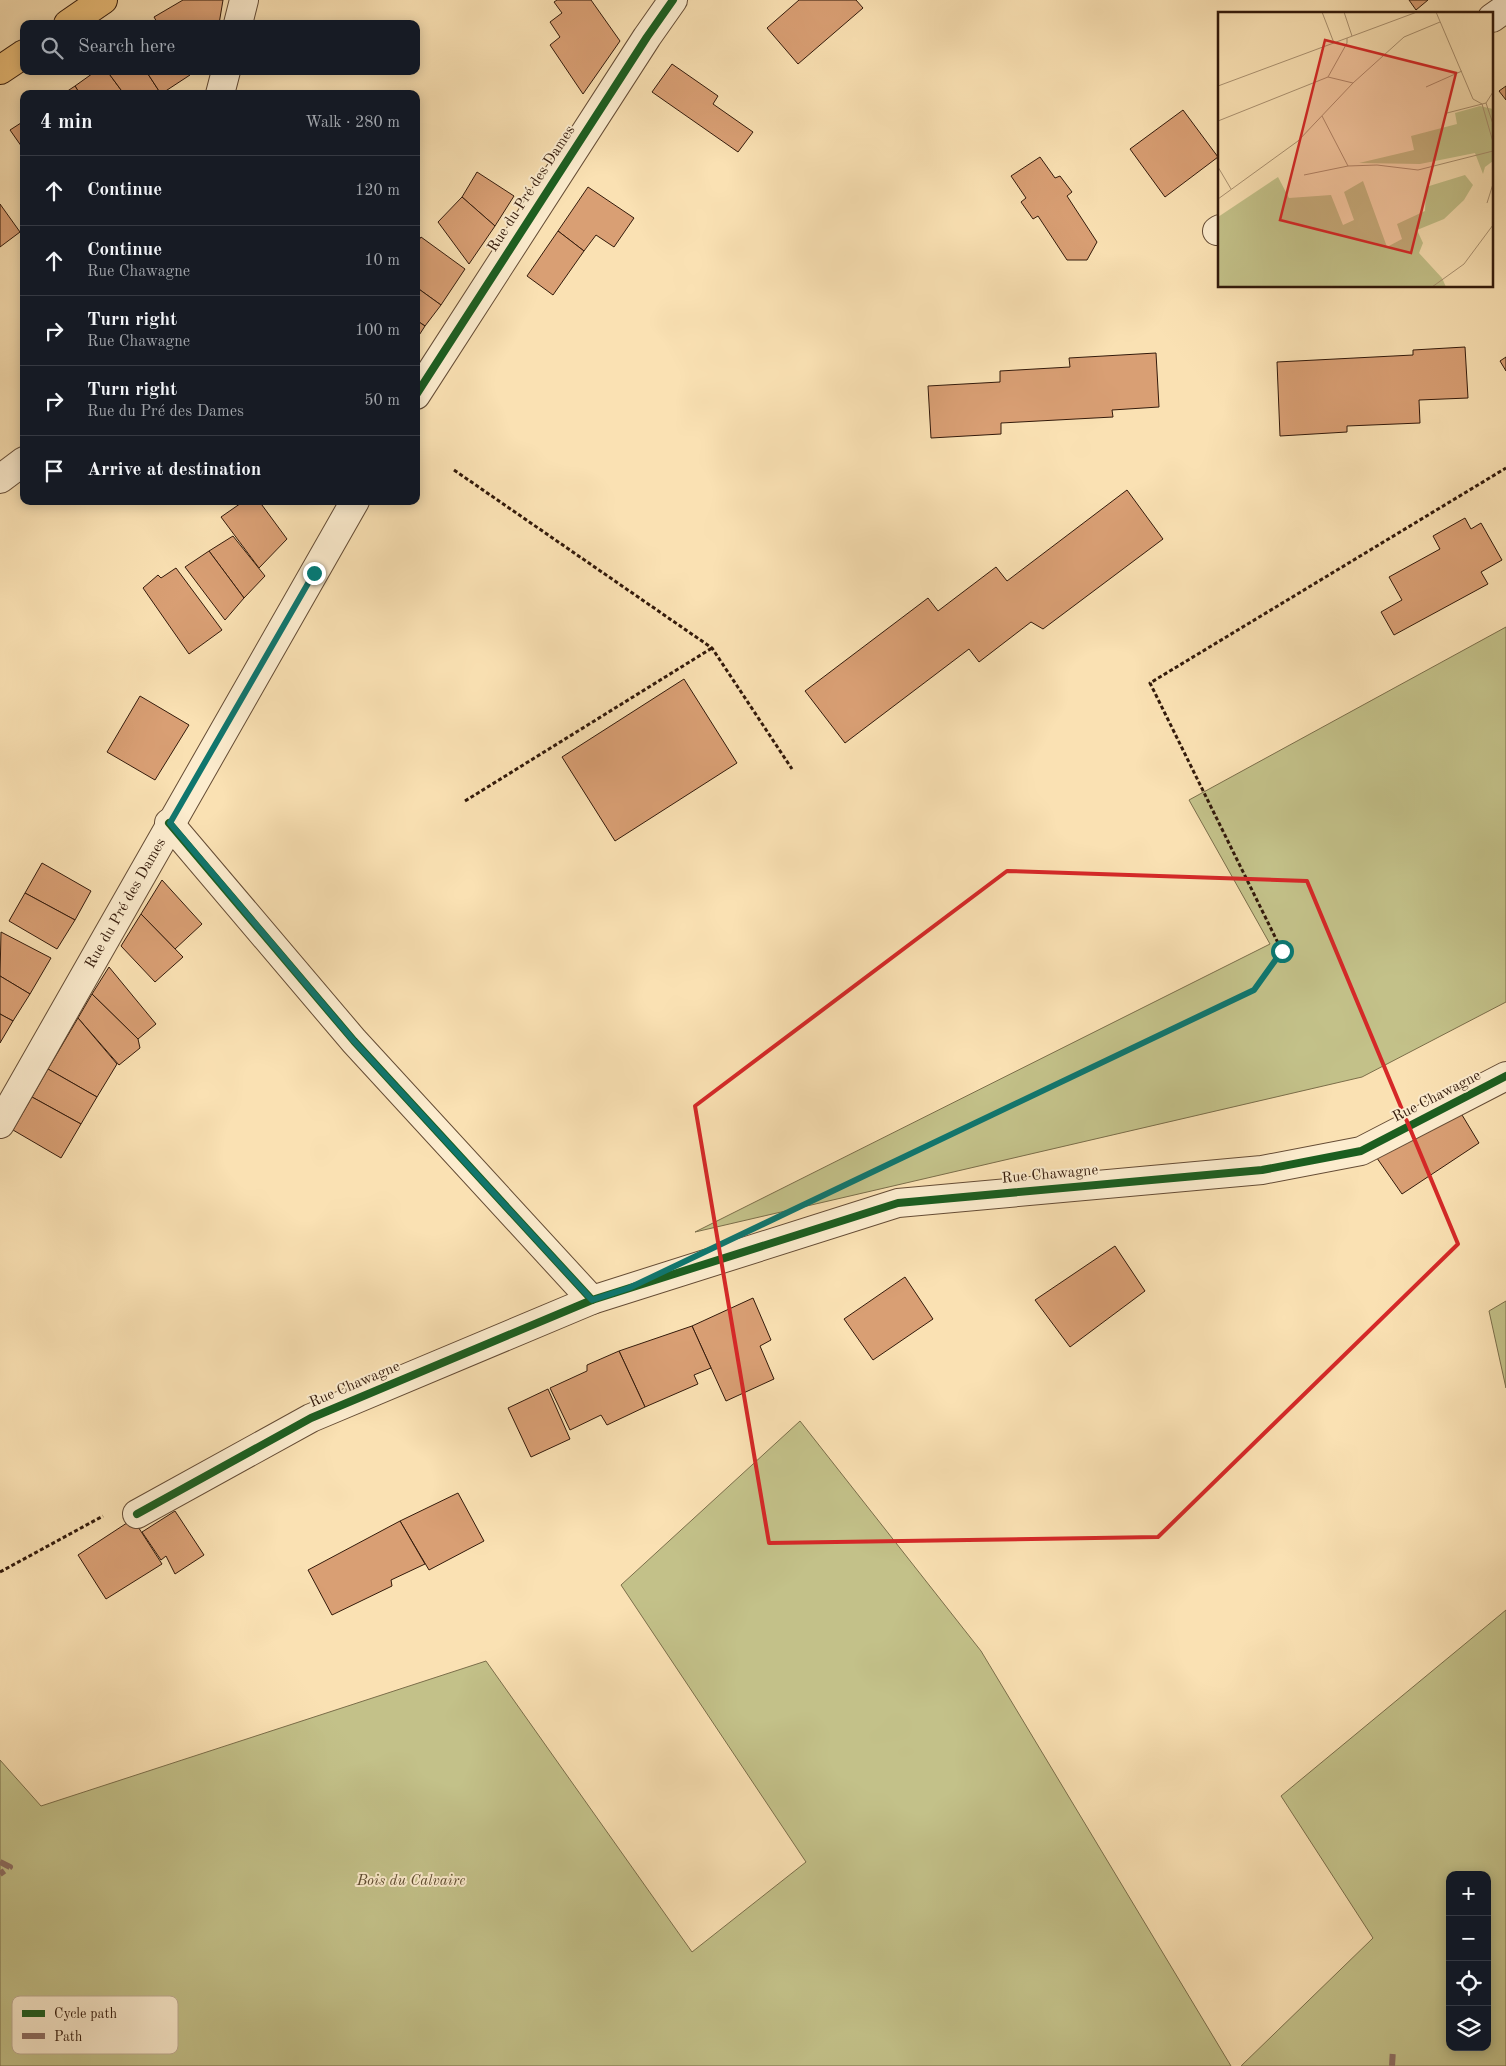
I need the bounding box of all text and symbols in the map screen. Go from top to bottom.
inset map [1218,12,1494,288]
search box [20,20,420,75]
icon: search [38,34,66,62]
text: Search here [78,38,175,57]
text: 4 min [40,112,93,133]
text: Walk · 280 m [305,115,400,131]
street label: Rue du Pré des Dames [486,123,578,255]
icon: ahead [40,177,68,205]
text: Continue [87,181,162,200]
text: 120 m [355,183,400,199]
text: Continue [87,241,162,260]
icon: ahead [40,247,68,275]
text: 10 m [364,253,400,269]
text: Rue Chawagne [87,264,190,280]
text: Turn right [87,311,177,330]
icon: right [40,317,68,345]
text: 100 m [355,323,400,339]
text: Rue Chawagne [87,334,190,350]
text: Turn right [87,381,177,400]
icon: right [40,387,68,415]
text: 50 m [364,393,400,409]
text: Rue du Pré des Dames [87,404,244,420]
icon: arrive [40,457,68,485]
text: Arrive at destination [87,461,261,480]
route end [303,562,326,585]
street label: Rue du Pré des Dames [83,836,169,971]
route start [1271,940,1294,963]
street label: Rue Chawagne [1390,1068,1484,1126]
street label: Rue Chawagne [1001,1163,1099,1187]
street label: Rue Chawagne [308,1359,403,1411]
map controls [1446,1871,1491,2051]
button: + [1446,1871,1491,1916]
park label: Bois du Calvaire [356,1874,465,1889]
button: − [1446,1916,1491,1961]
button: locate [1446,1961,1491,2006]
legend [12,1996,178,2054]
button: layers [1446,2006,1491,2051]
text: Cycle path [54,2007,117,2021]
text: Path [54,2030,83,2044]

